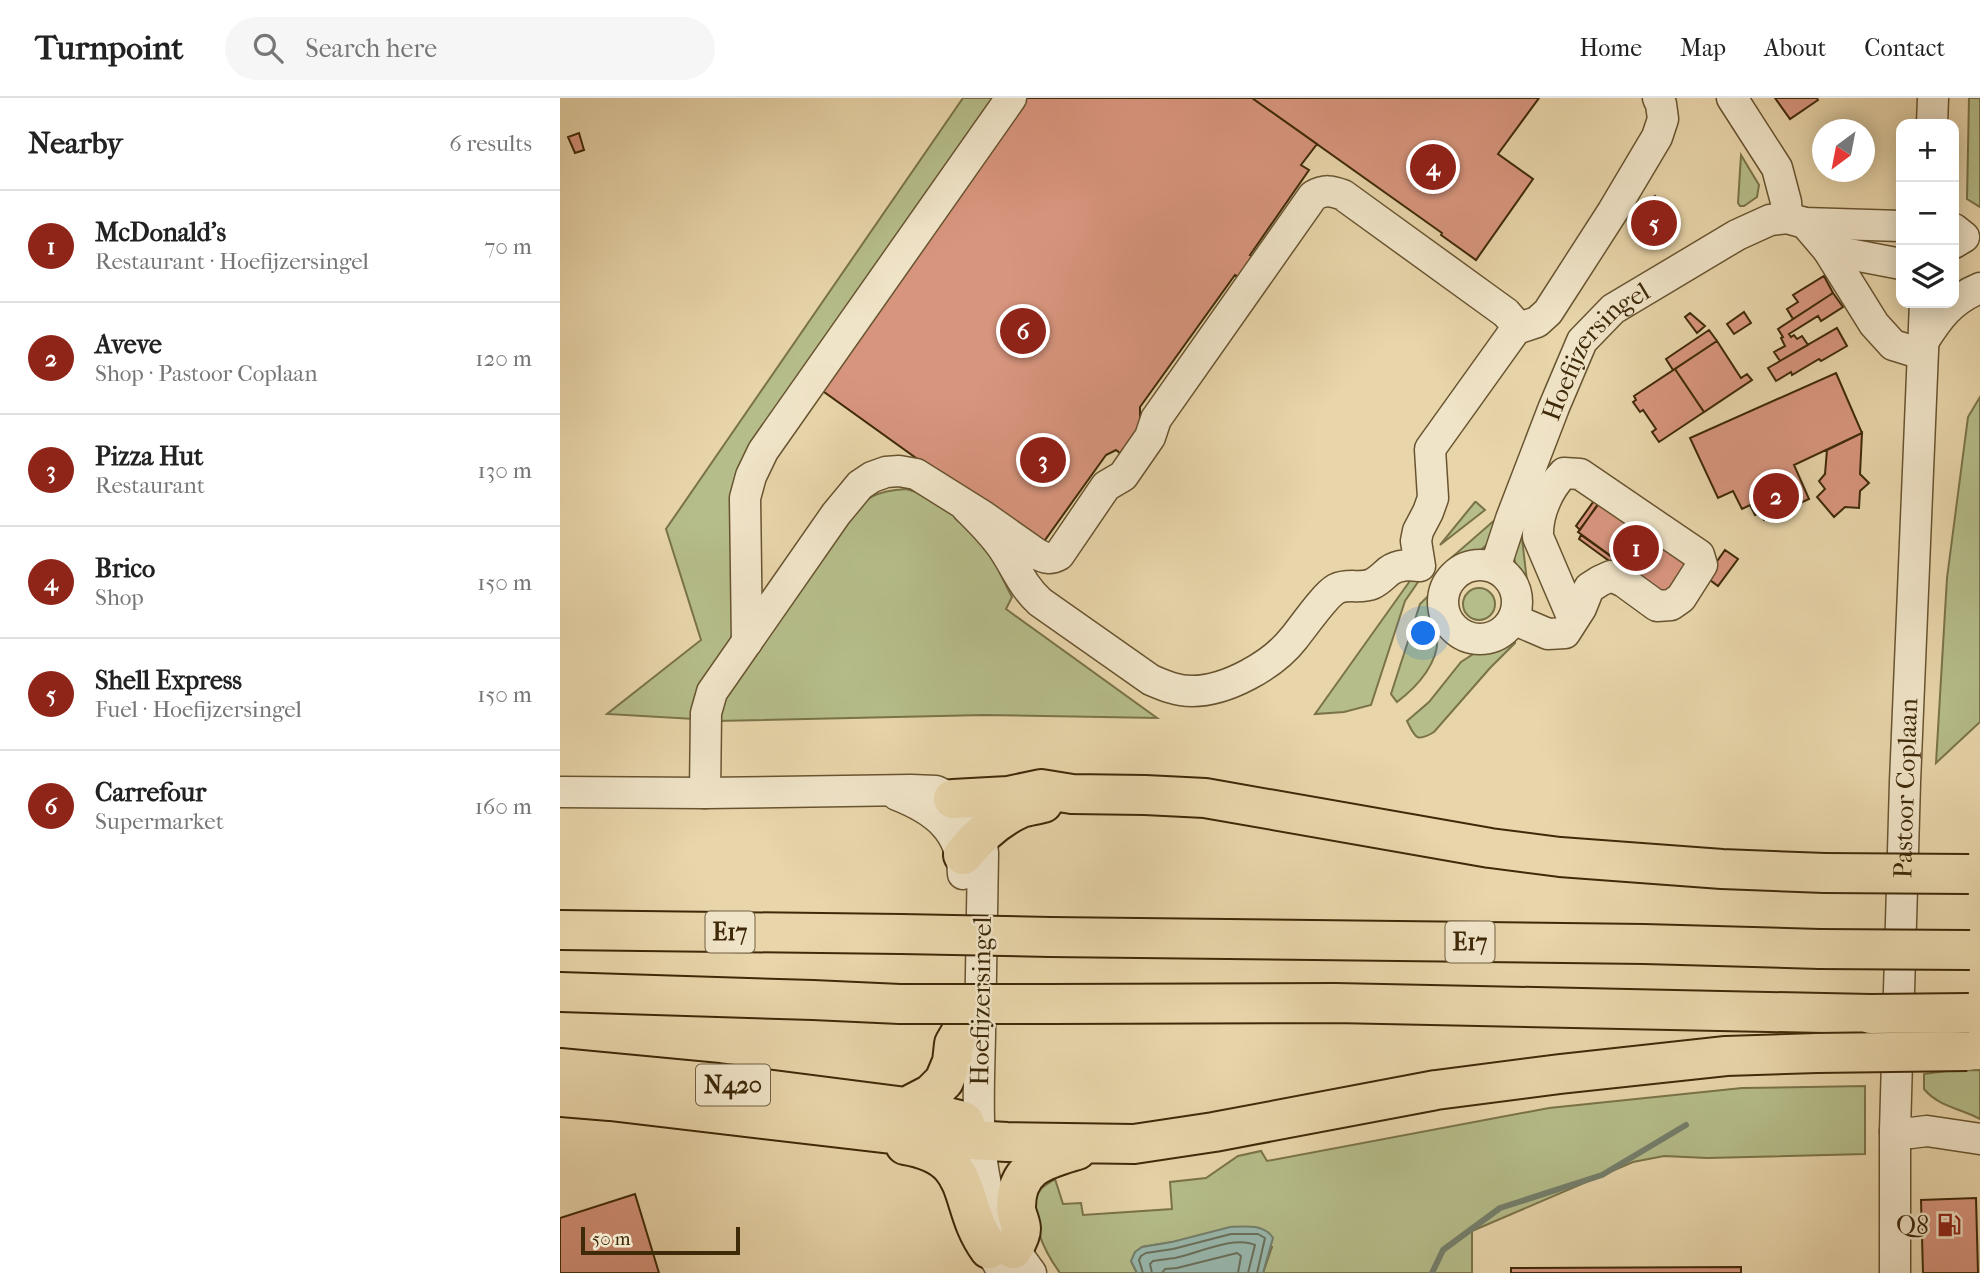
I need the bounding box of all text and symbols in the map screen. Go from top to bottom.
search box [225,17,715,80]
text: Turnpoint [35,29,183,68]
icon: search [249,29,287,67]
text: Search here [305,33,437,64]
text: Home [1580,34,1642,62]
text: Map [1680,34,1726,62]
text: About [1764,34,1826,62]
text: Contact [1864,34,1945,62]
north arrow [1812,119,1875,182]
map controls [1896,119,1959,308]
button: + [1896,119,1959,182]
text: Nearby [28,126,123,161]
text: 6 results [449,130,532,157]
pin: 4 [1410,141,1456,193]
button: − [1896,182,1959,245]
pin: 5 [1631,197,1677,249]
text: McDonald's [95,217,226,248]
text: 1 [47,233,55,260]
text: 70 m [484,233,532,260]
button: layers [1896,245,1959,308]
text: Restaurant · Hoefijzersingel [95,248,369,275]
street label: Hoefijzersingel [1535,275,1655,425]
pin: 6 [1000,305,1046,357]
text: Aveve [95,329,162,360]
text: 2 [45,345,57,372]
text: 120 m [475,345,532,372]
text: Shop · Pastoor Coplaan [95,360,318,387]
pin: 3 [1020,434,1066,486]
text: Pizza Hut [95,441,203,472]
text: 3 [46,457,56,484]
text: 130 m [478,457,532,484]
pin: 2 [1753,470,1799,522]
text: Restaurant [95,472,205,499]
pin: 1 [1613,522,1659,574]
text: Brico [95,553,155,584]
text: 4 [44,569,58,596]
text: 150 m [477,569,532,596]
text: Shop [95,584,144,611]
your location [1406,616,1440,650]
text: Shell Express [95,665,242,696]
text: 5 [46,681,56,708]
text: 150 m [477,681,532,708]
text: Fuel · Hoefijzersingel [95,696,302,723]
street label: Pastoor Coplaan [1887,697,1924,879]
text: Carrefour [95,777,206,808]
text: 6 [45,793,57,820]
text: 160 m [475,793,532,820]
text: Supermarket [95,808,224,835]
road number: E17 [706,912,754,952]
street label: Hoefijzersingel [964,916,998,1086]
road number: E17 [1446,922,1494,962]
road number: N420 [696,1065,770,1105]
place label: Q8 [1896,1210,1929,1241]
fuel station icon: Q8 [1935,1211,1963,1239]
scale bar [581,1224,740,1256]
text: 50 m [592,1228,631,1250]

